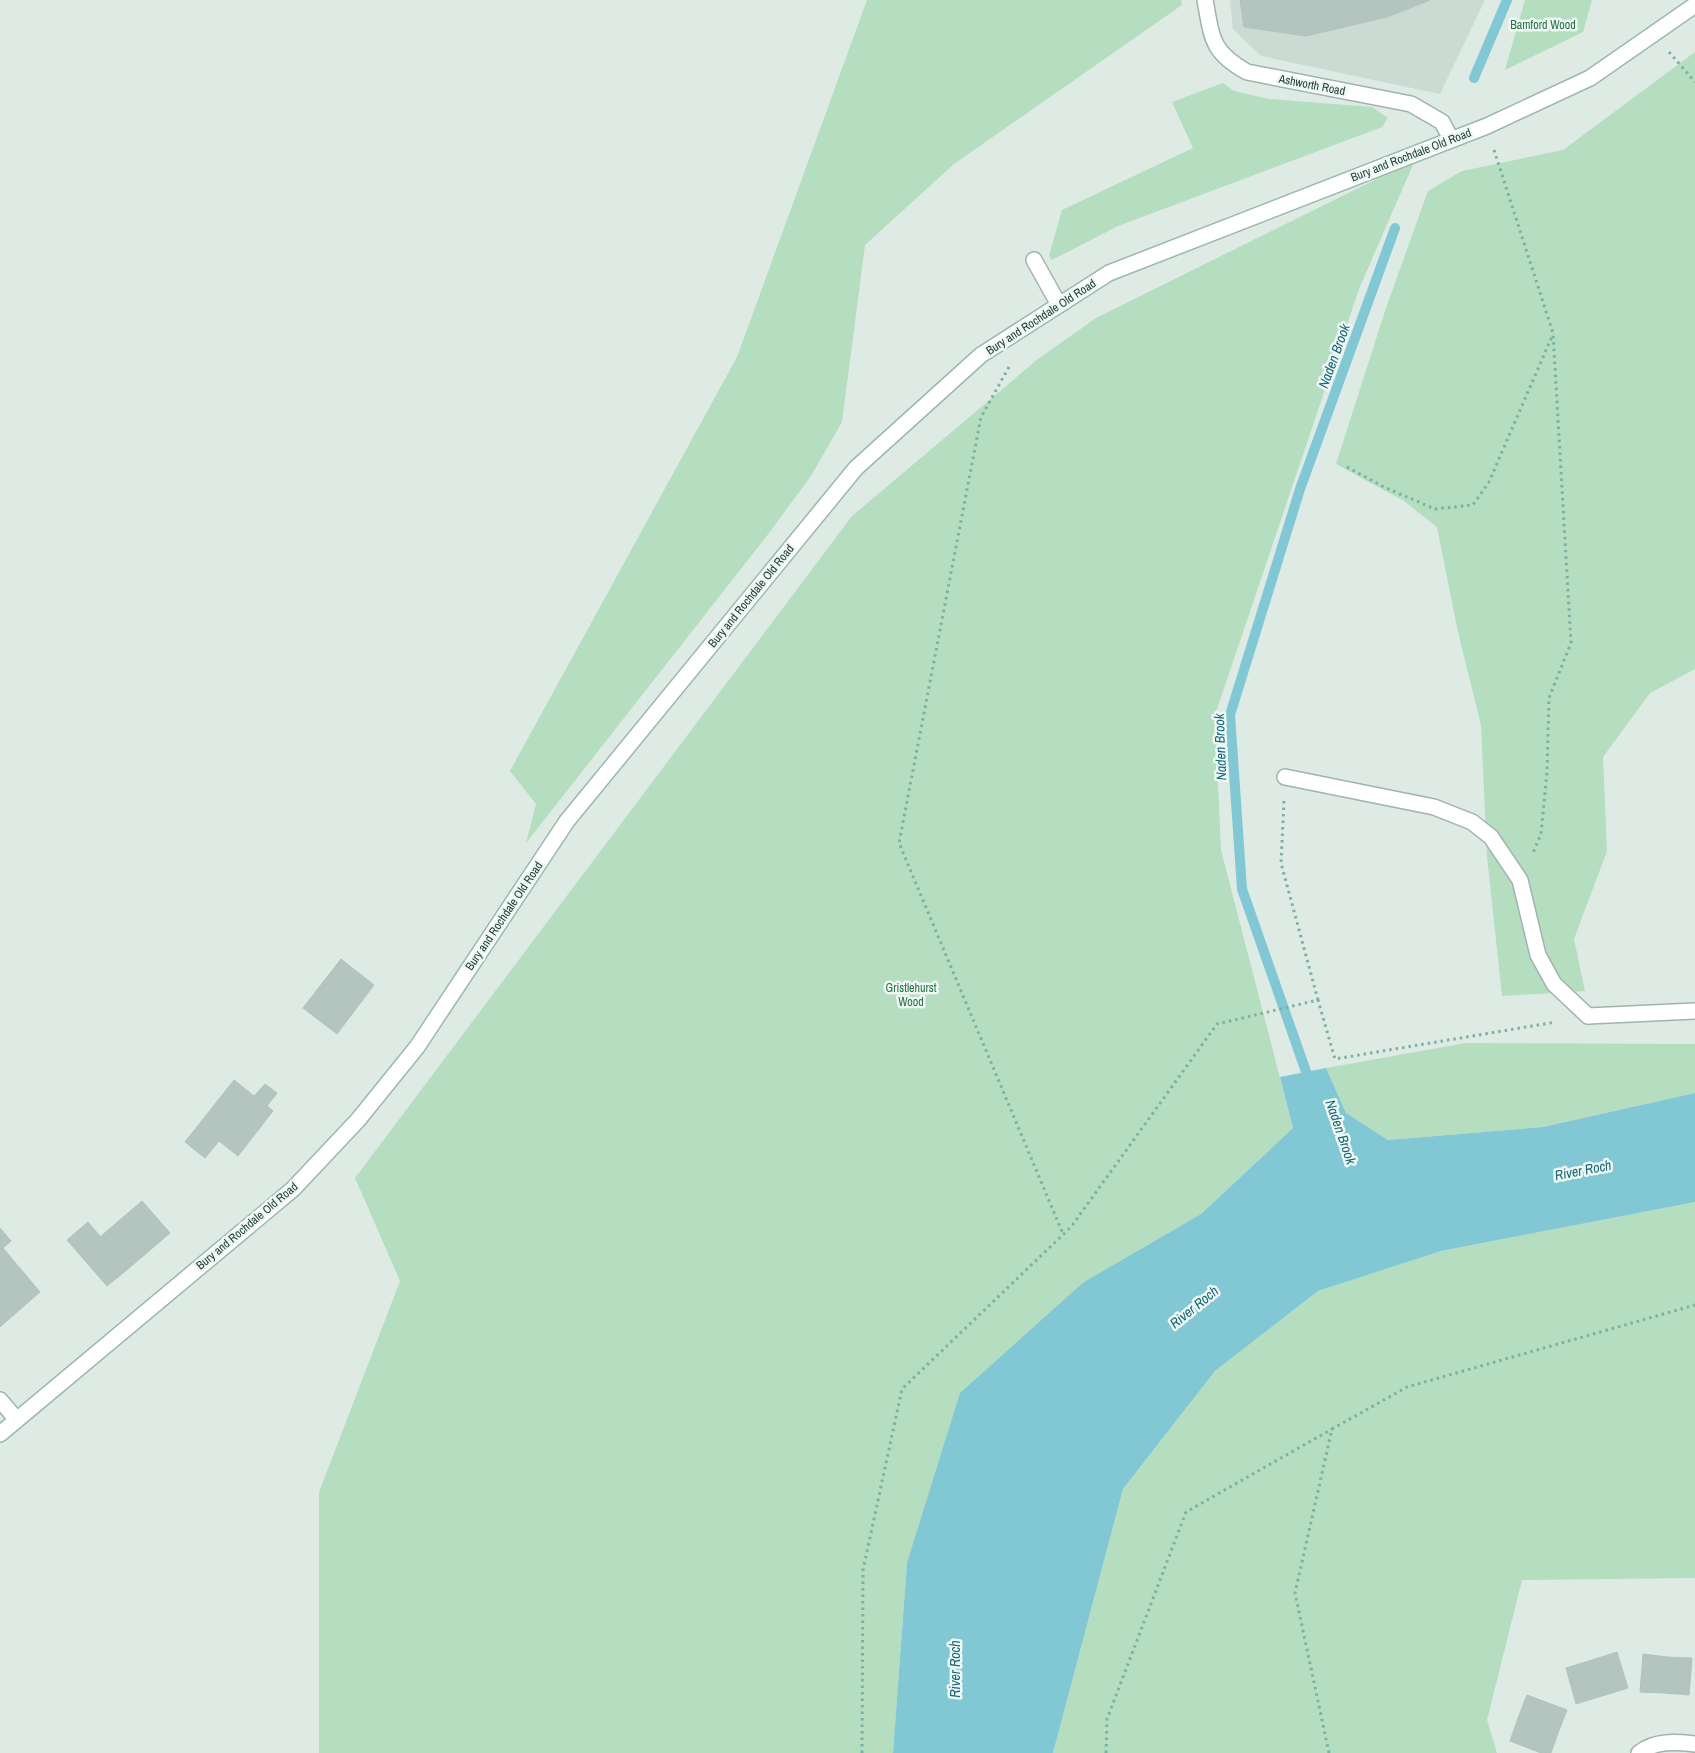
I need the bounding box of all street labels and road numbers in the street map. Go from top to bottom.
street label: Ashworth Road [1276,71,1347,99]
street label: Bury and Rochdale Old Road [1348,125,1474,185]
street label: Bury and Rochdale Old Road [983,275,1099,359]
street label: Bury and Rochdale Old Road [705,541,797,651]
street label: Bury and Rochdale Old Road [462,858,546,974]
street label: Bury and Rochdale Old Road [193,1179,301,1273]

